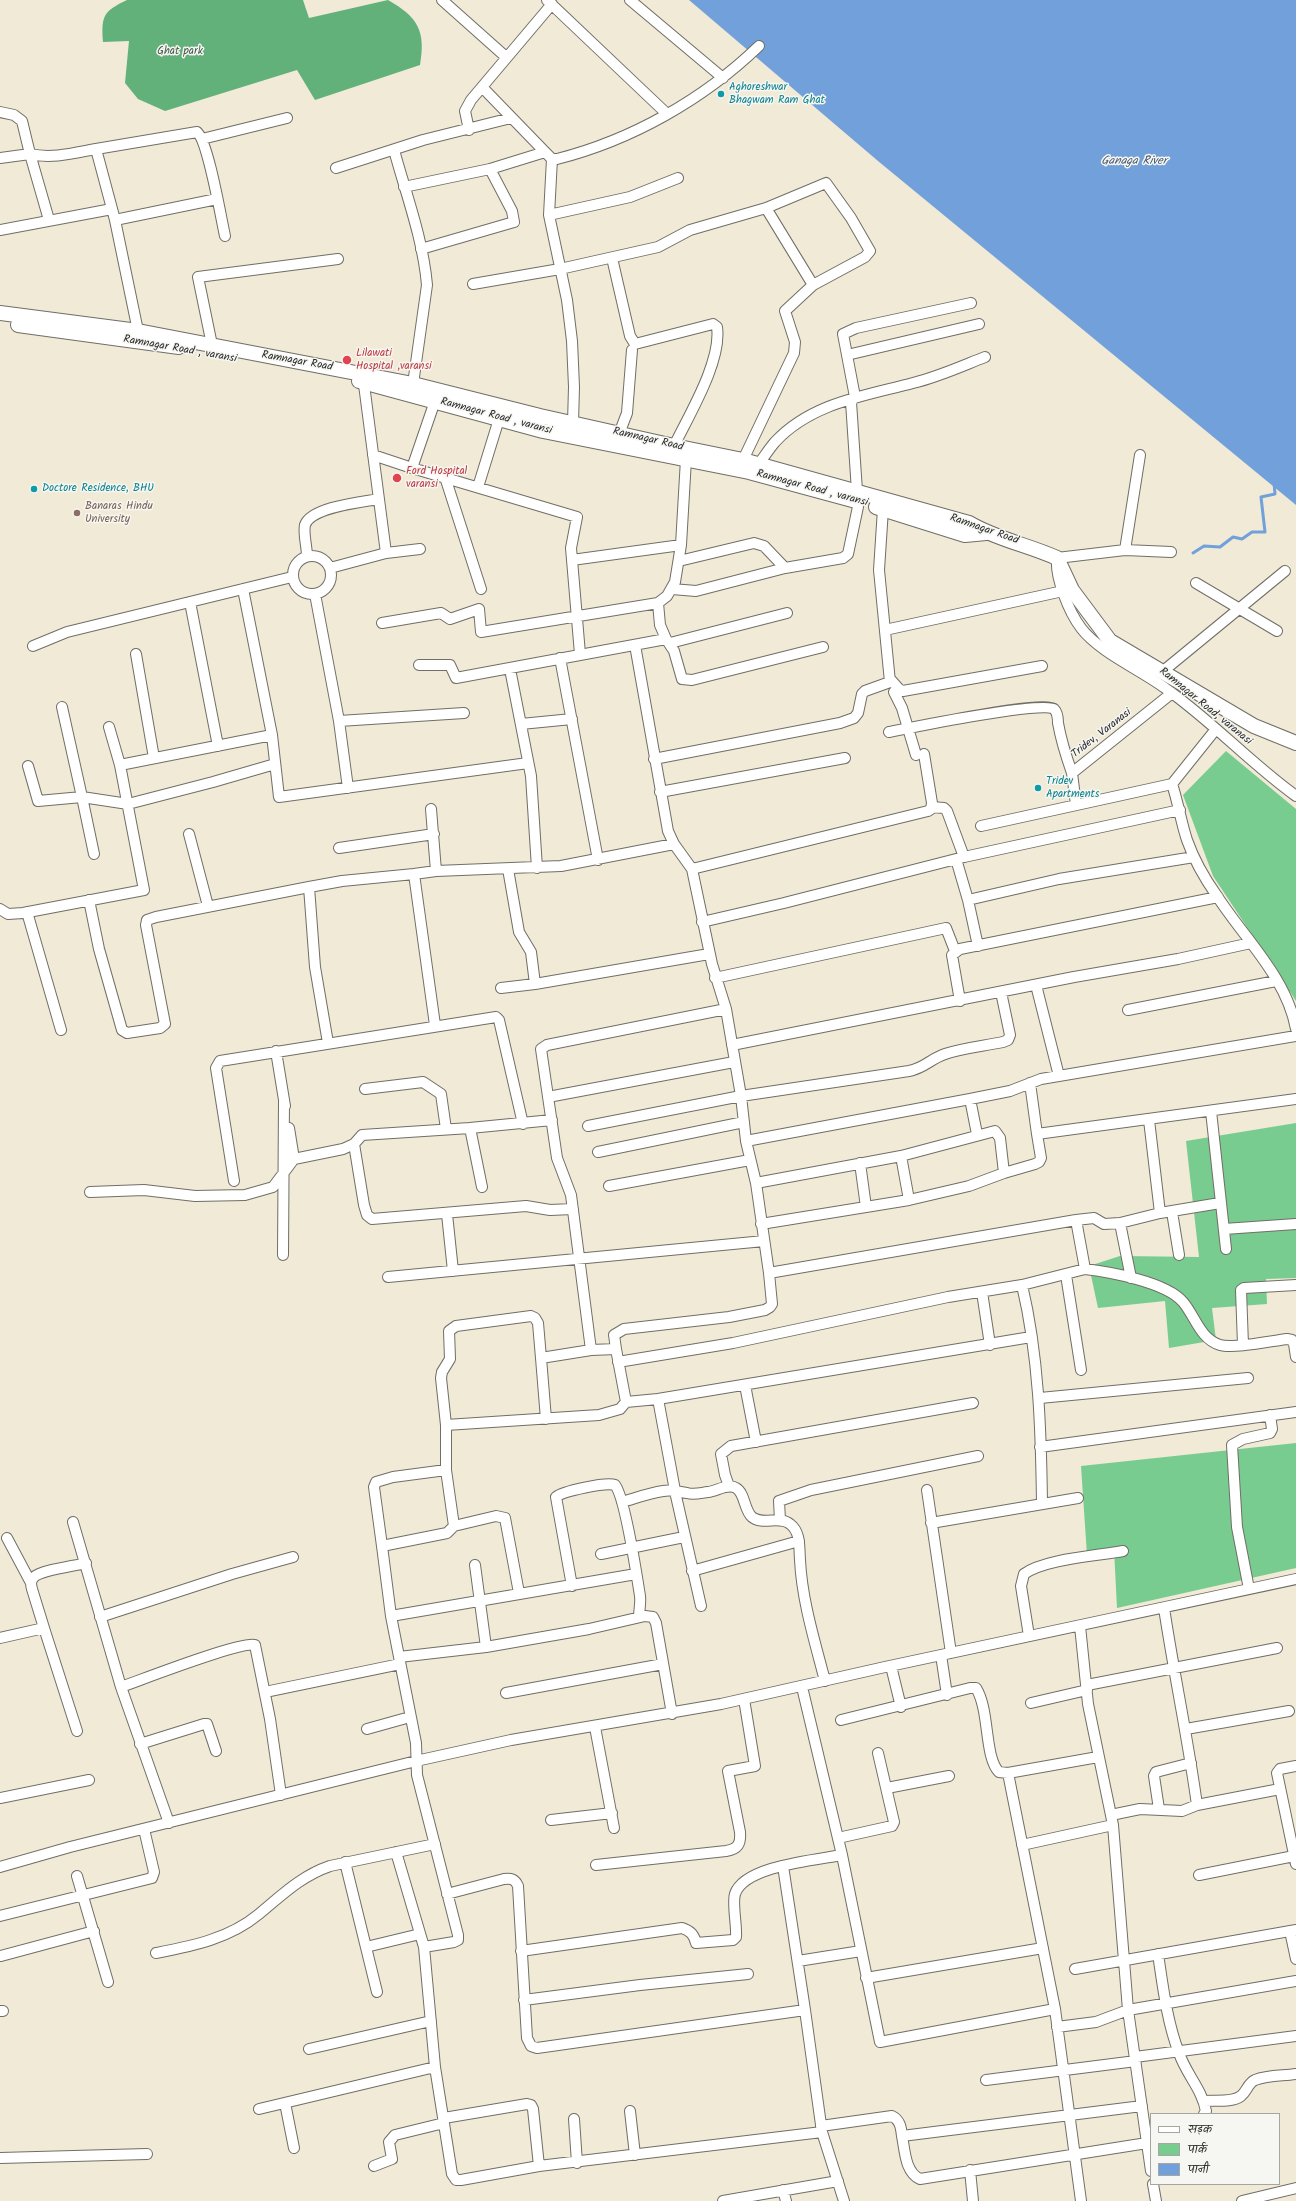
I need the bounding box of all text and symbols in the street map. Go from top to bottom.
park label: Ghat park [157,45,203,59]
place label: Aghoreshwar Bhagwam Ram Ghat [729,81,825,107]
marker: Aghoreshwar Bhagwam Ram Ghat [716,89,726,99]
water label: Ganaga River [1101,155,1167,169]
street label: Ramnagar Road , varansi [122,334,238,366]
place label: Lilawati Hospital ,varansi [356,347,432,373]
street label: Ramnagar Road [260,349,334,375]
marker: Lilawati Hospital ,varansi [341,354,353,366]
street label: Ramnagar Road , varansi [439,396,553,438]
street label: Ramnagar Road [612,425,684,455]
place label: Ford Hospital varansi [406,465,467,491]
street label: Ramnagar Road , varansi [755,468,869,510]
marker: Ford Hospital varansi [391,472,403,484]
place label: Doctore Residence, BHU [42,482,154,496]
marker: Doctore Residence, BHU [29,484,39,494]
place label: Banaras Hindu University [85,500,153,526]
marker: Banaras Hindu University [72,508,82,518]
street label: Ramnagar Road [948,512,1020,548]
street label: Ramnagar Road, varanasi [1156,665,1254,749]
street label: Tridev, Varanasi [1069,707,1135,761]
place label: Tridev Apartments [1046,775,1100,801]
marker: Tridev Apartments [1033,783,1043,793]
legend [1150,2113,1280,2185]
text: सड़क [1188,2120,1212,2139]
text: पार्क [1188,2140,1207,2159]
text: पानी [1188,2160,1209,2179]

